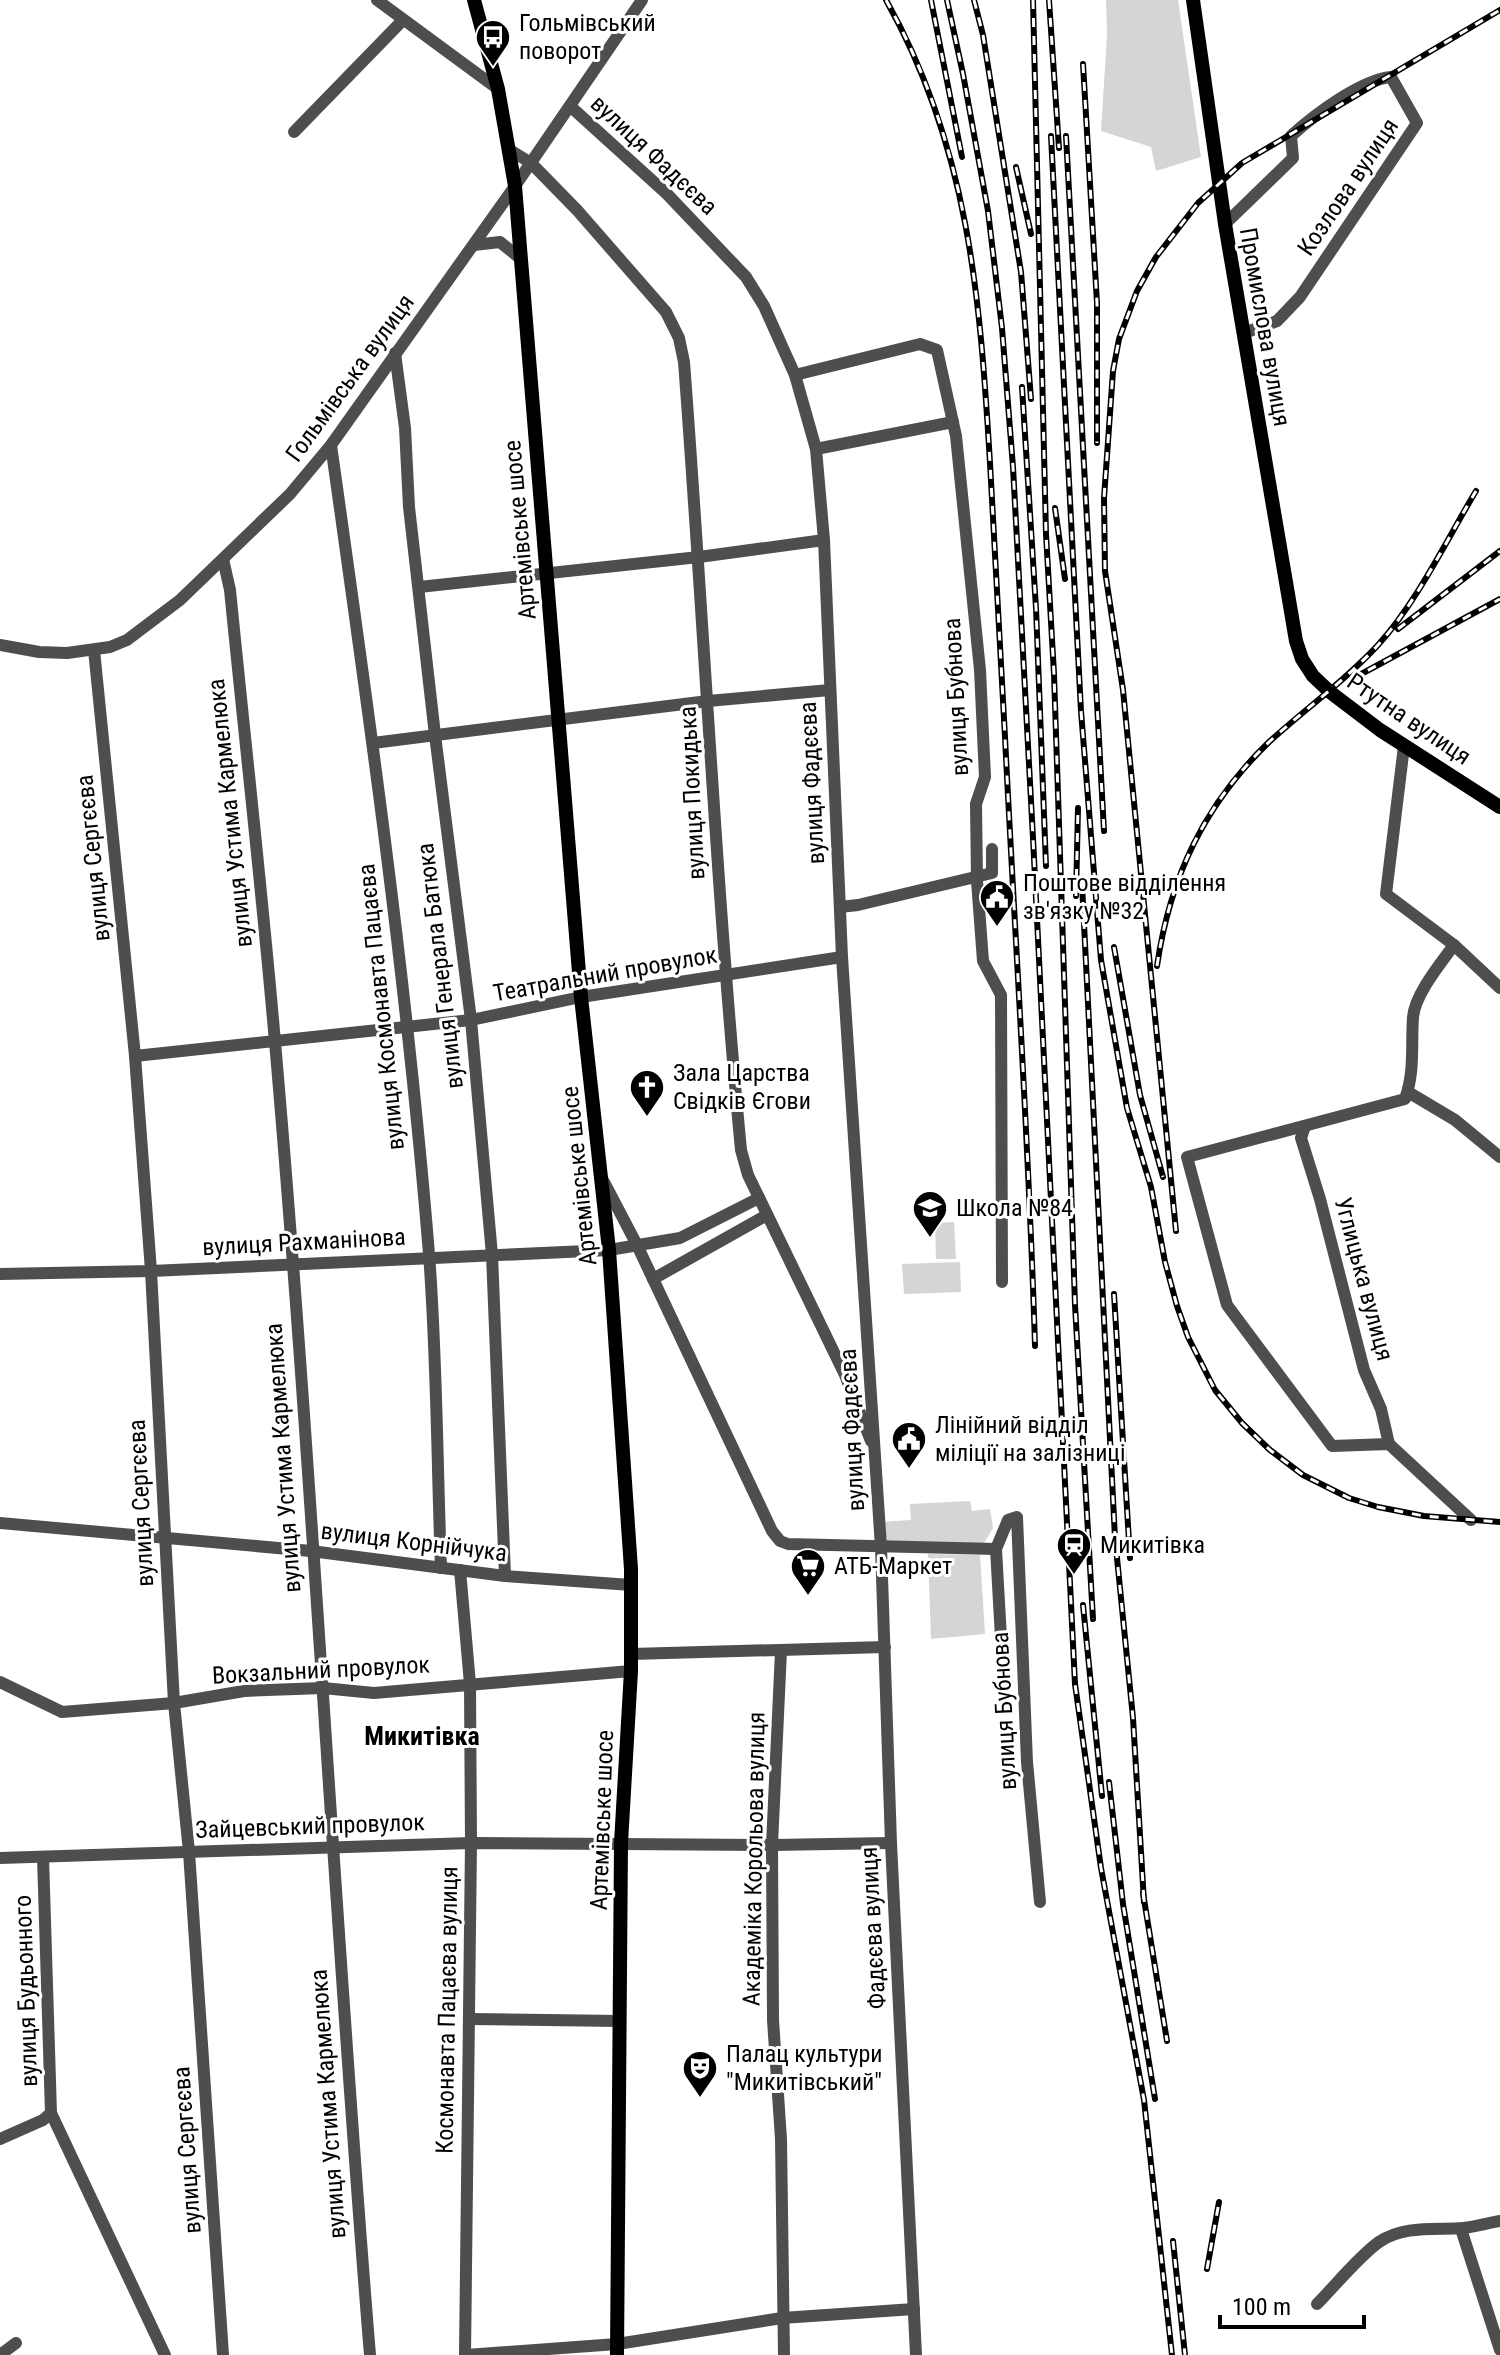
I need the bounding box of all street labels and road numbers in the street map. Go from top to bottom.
street label: вулиця Фадєєва [585,89,723,221]
street label: Козлова вулиця [1292,113,1404,261]
street label: Промислова вулиця [1234,225,1296,429]
street label: Гольмівська вулиця [280,289,420,467]
street label: Артемівське шосе [498,439,542,621]
street label: вулиця Бубнова [938,617,974,777]
street label: Ртутна вулиця [1342,667,1476,771]
street label: вулиця Устима Кармелюка [202,677,258,949]
street label: вулиця Фадєєва [794,701,830,865]
street label: вулиця Покидька [673,705,711,881]
street label: вулиця Сергєєва [70,773,116,943]
street label: вулиця Генерала Батюка [411,842,469,1090]
street label: вулиця Космонавта Пацаєва [352,863,410,1151]
street label: Театральний провулок [491,940,720,1007]
street label: Артемівське шосе [556,1085,602,1267]
street label: Углицька вулиця [1329,1194,1399,1364]
street label: вулиця Рахманінова [202,1223,406,1261]
street label: вулиця Устима Кармелюка [260,1322,306,1594]
street label: вулиця Фадєєва [834,1348,870,1512]
street label: вулиця Сергєєва [123,1419,159,1587]
street label: вулиця Корнійчука [319,1517,509,1567]
street label: вулиця Бубнова [986,1631,1022,1791]
street label: Вокзальний провулок [211,1650,431,1690]
street label: Академіка Корольова вулиця [737,1712,771,2006]
street label: Артемівське шосе [585,1729,619,1911]
street label: Зайцевський провулок [195,1808,426,1844]
street label: Фадєєва вулиця [855,1846,891,2010]
street label: Космонавта Пацаєва вулиця [430,1866,464,2154]
street label: вулиця Будьонного [9,1895,43,2087]
street label: вулиця Устима Кармелюка [305,1968,351,2240]
street label: вулиця Сергєєва [167,2066,207,2234]

